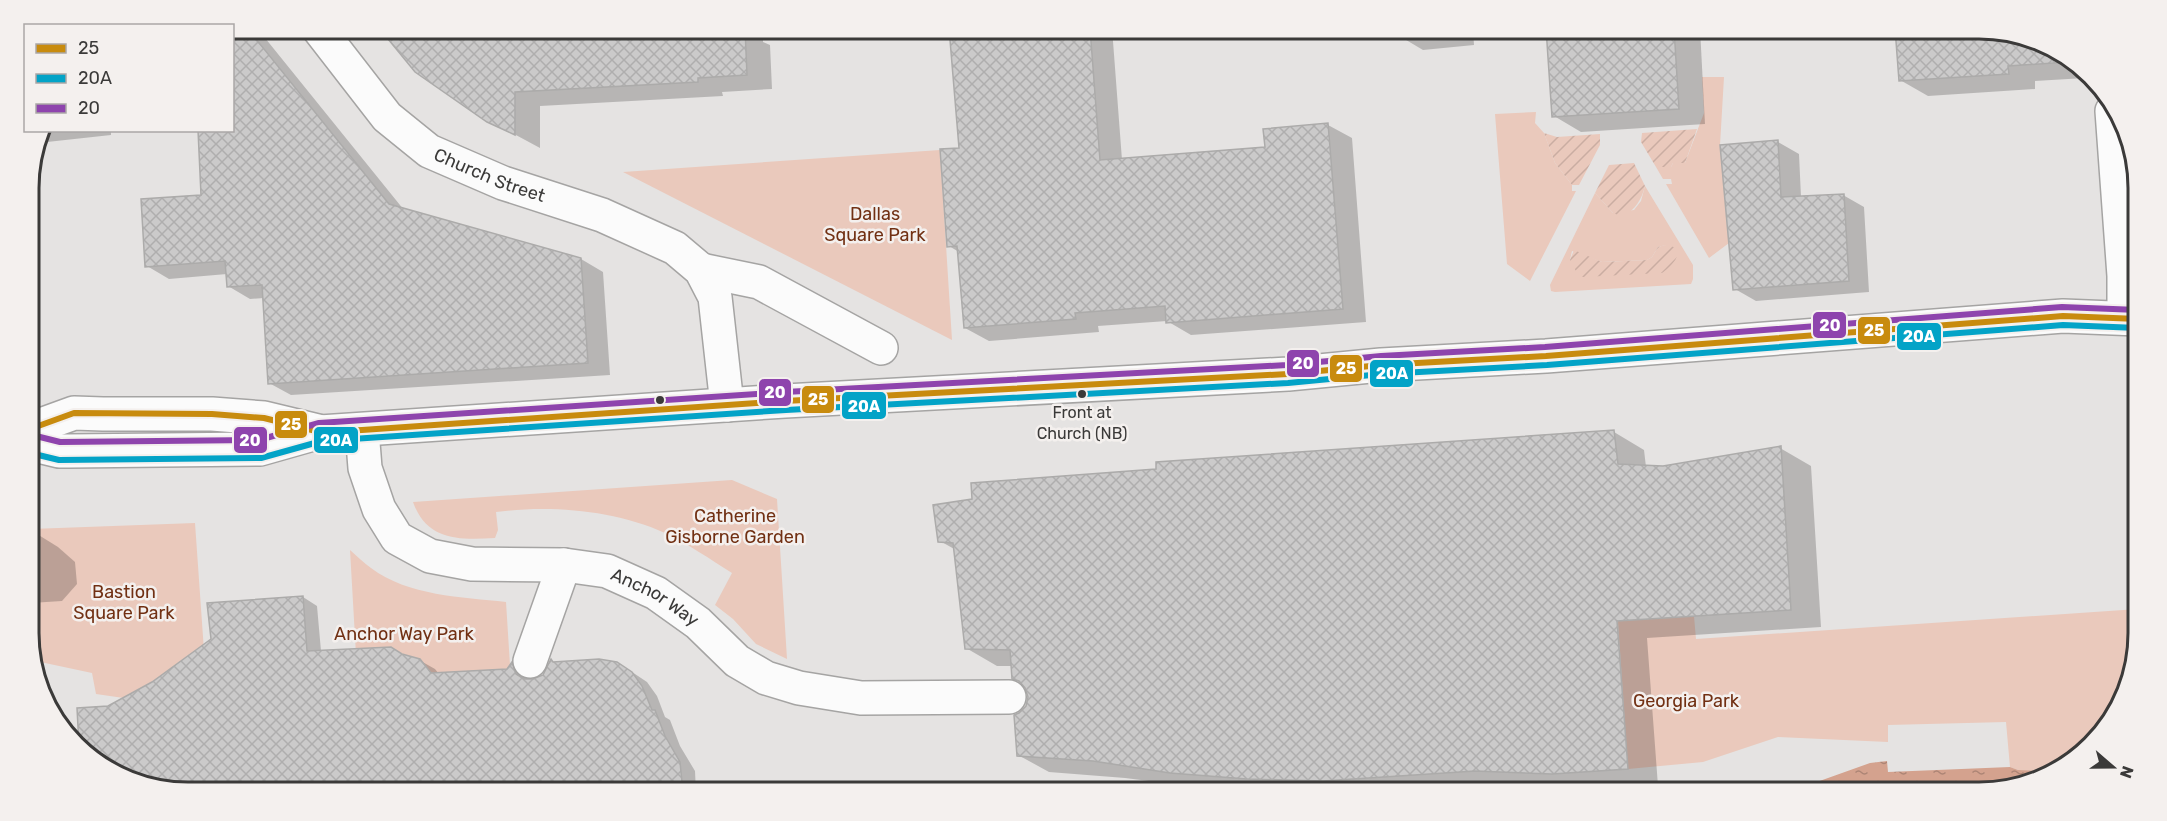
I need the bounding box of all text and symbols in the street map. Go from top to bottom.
legend [24,24,234,132]
text: 25 [78,37,99,59]
text: 20A [78,67,112,89]
text: 20 [78,97,100,119]
street label: Church Street [431,143,548,207]
park label: Dallas Square Park [824,203,926,246]
line badge: 20 [1812,311,1847,339]
text: 20 [1819,316,1841,335]
line badge: 25 [1857,316,1891,345]
text: 25 [1864,321,1884,340]
line badge: 20A [1896,322,1942,351]
text: 20A [1903,327,1936,346]
line badge: 20 [1286,349,1320,378]
text: 20 [1292,354,1314,373]
line badge: 25 [1329,354,1363,383]
text: 25 [1336,359,1356,378]
line badge: 20A [1369,359,1414,388]
text: 20A [1376,364,1409,383]
line badge: 20 [758,378,792,407]
text: 20 [764,383,786,402]
line badge: 25 [801,385,835,414]
marker: Front at Church (NB) [1076,388,1088,400]
text: 25 [808,390,828,409]
line badge: 20A [841,391,887,420]
unlabelled marker [654,394,666,406]
text: 20A [848,397,881,416]
place label: Front at Church (NB) [1037,403,1127,443]
line badge: 25 [274,410,308,439]
text: 25 [281,415,301,434]
line badge: 20 [233,426,268,454]
line badge: 20A [313,426,359,454]
text: 20 [239,431,261,450]
text: 20A [320,431,353,450]
park label: Catherine Gisborne Garden [665,505,805,548]
street label: Anchor Way [607,563,703,631]
park label: Bastion Square Park [73,581,175,624]
park label: Anchor Way Park [334,623,475,645]
park label: Georgia Park [1633,690,1740,712]
north arrow [2083,737,2143,797]
text: N [2116,763,2138,781]

